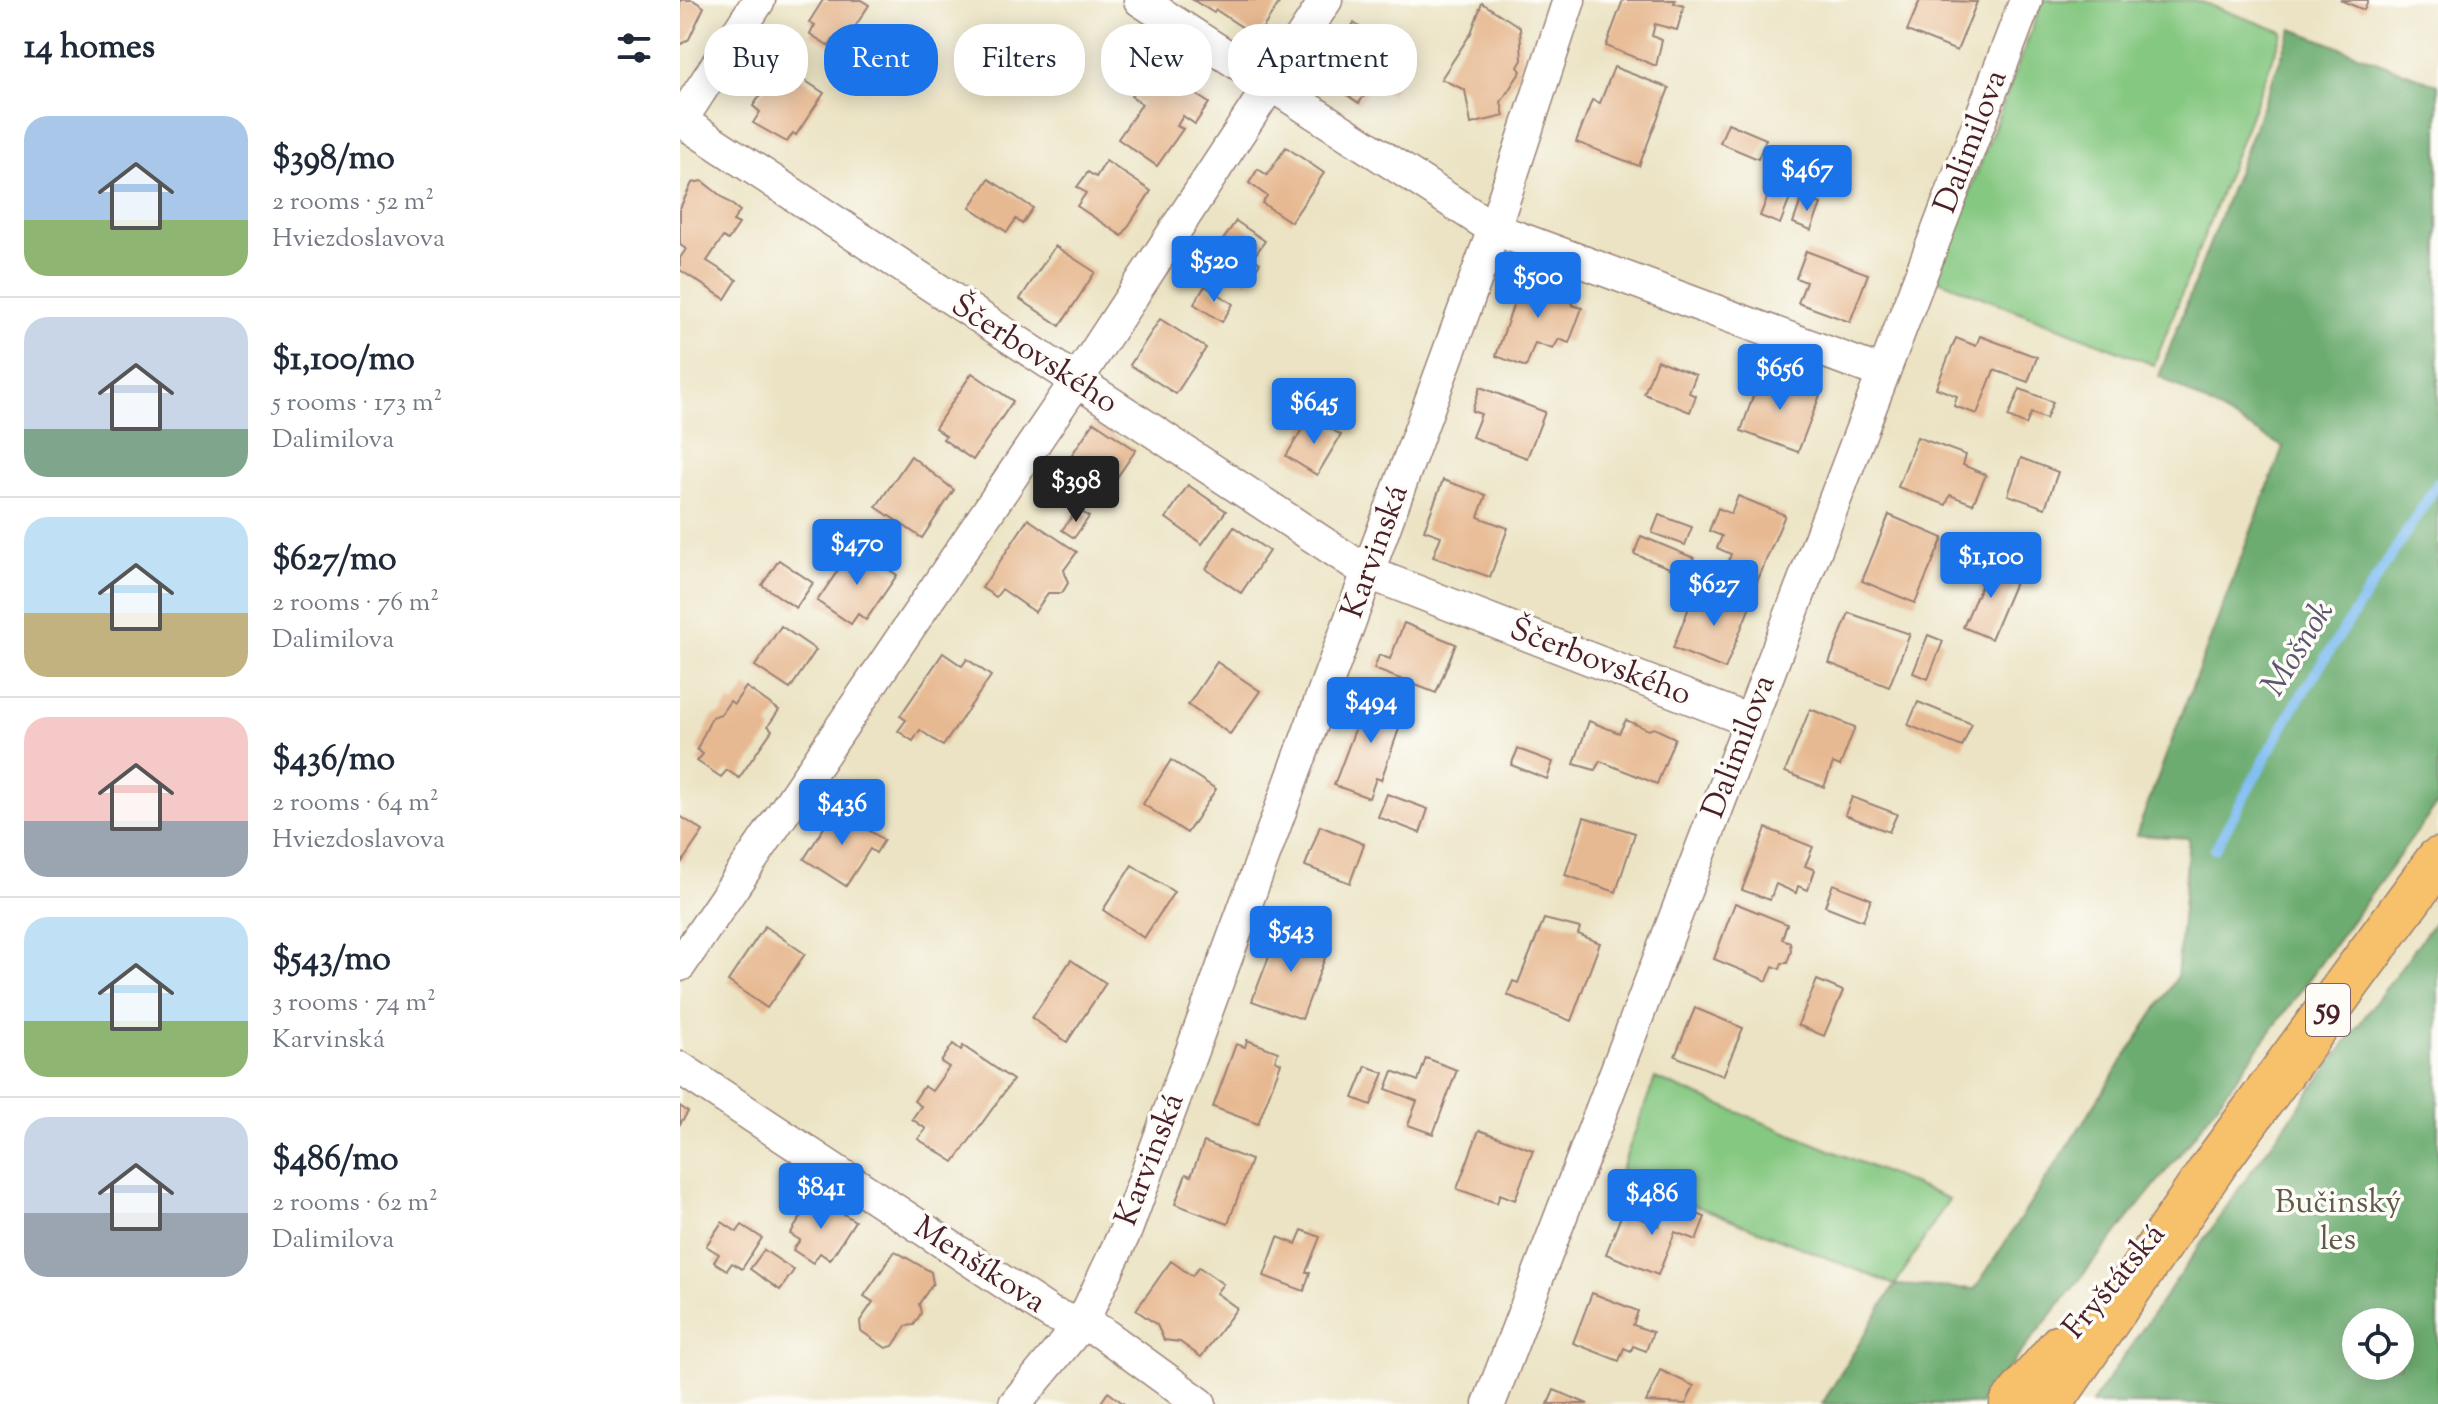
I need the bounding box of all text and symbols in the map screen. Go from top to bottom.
text: 14 homes [24,24,155,73]
chip: Buy [704,24,808,96]
chip: Rent [824,24,938,96]
chip: Filters [954,24,1085,96]
chip: New [1101,24,1212,96]
chip: Apartment [1228,24,1417,96]
icon: filters [612,26,656,70]
street label: Dalimilova [1924,63,2020,220]
text: $398/mo [272,135,395,184]
pin: $467 [1760,145,1854,213]
icon: home [88,148,184,244]
text: $467 [1781,152,1833,189]
text: 2 rooms · 52 m² [272,184,434,221]
text: Hviezdoslavova [272,221,445,258]
pin: $520 [1167,236,1261,304]
text: $520 [1190,243,1238,280]
pin: $500 [1491,252,1585,320]
text: $500 [1513,259,1563,296]
street label: Ščerbovského [941,284,1127,426]
text: $1,100/mo [272,336,415,385]
pin: $656 [1733,344,1827,412]
icon: home [88,349,184,445]
text: $656 [1756,351,1804,388]
pin: $645 [1267,378,1361,446]
text: 5 rooms · 173 m² [272,385,442,422]
text: $645 [1290,385,1338,422]
text: Dalimilova [272,422,394,459]
pin: $398 [1029,456,1123,524]
text: $398 [1051,463,1101,500]
street label: Karvinská [1331,479,1421,625]
pin: $470 [810,519,904,587]
text: $470 [830,526,884,563]
pin: $1,100 [1926,532,2056,600]
text: $627/mo [272,536,396,585]
text: $1,100 [1958,539,2024,576]
icon: home [88,549,184,645]
pin: $627 [1667,560,1761,628]
text: $627 [1688,567,1740,604]
text: 2 rooms · 76 m² [272,585,439,622]
water label: Mošnok [2250,592,2348,706]
street label: Ščerbovského [1503,607,1697,719]
text: Dalimilova [272,622,394,659]
street label: Dalimilova [1692,668,1788,825]
pin: $494 [1324,677,1418,745]
text: $494 [1345,684,1397,721]
text: $436/mo [272,736,395,785]
icon: home [88,749,184,845]
pin: $436 [795,779,889,847]
text: 2 rooms · 64 m² [272,785,439,822]
text: $436 [817,786,867,823]
text: Hviezdoslavova [272,822,445,859]
pin: $543 [1244,906,1338,974]
text: $543 [1268,913,1314,950]
text: $543/mo [272,936,391,985]
icon: home [88,949,184,1045]
road number: 59 [2306,984,2350,1036]
text: 3 rooms · 74 m² [272,985,436,1022]
text: Karvinská [272,1022,385,1059]
street label: Karvinská [1105,1087,1197,1233]
text: $486/mo [272,1136,399,1185]
icon: home [88,1149,184,1245]
pin: $841 [774,1163,868,1231]
pin: $486 [1605,1169,1699,1237]
text: $841 [797,1170,845,1207]
text: $486 [1626,1176,1678,1213]
park label: Bučinský les [2275,1181,2401,1264]
text: 2 rooms · 62 m² [272,1185,438,1222]
street label: Menšíkova [904,1206,1054,1326]
street label: Fryštátská [2053,1214,2177,1350]
text: Dalimilova [272,1222,394,1259]
map controls [2342,1308,2414,1380]
button: locate [2342,1308,2414,1380]

